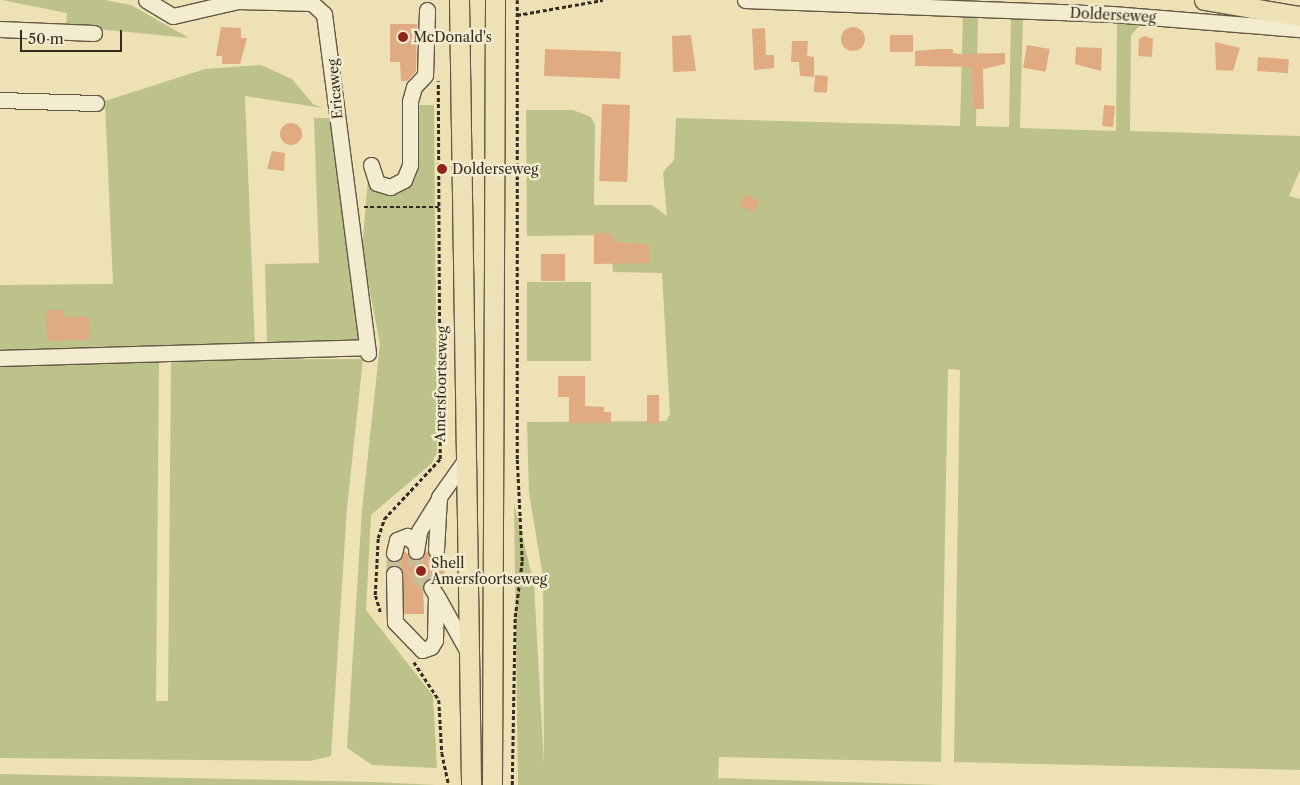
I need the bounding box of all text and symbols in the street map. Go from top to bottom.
street label: Dolderseweg [1069,4,1157,26]
scale bar [22,20,125,52]
text: 50 m [28,29,64,48]
place label: McDonald's [413,29,492,45]
marker: McDonald's [397,31,409,43]
street label: Ericaweg [324,58,346,120]
place label: Dolderseweg [452,161,539,177]
marker: Dolderseweg [436,163,448,175]
street label: Amersfoortseweg [432,326,450,442]
place label: Shell Amersfoortseweg [431,555,547,588]
marker: Shell Amersfoortseweg [415,565,427,577]

